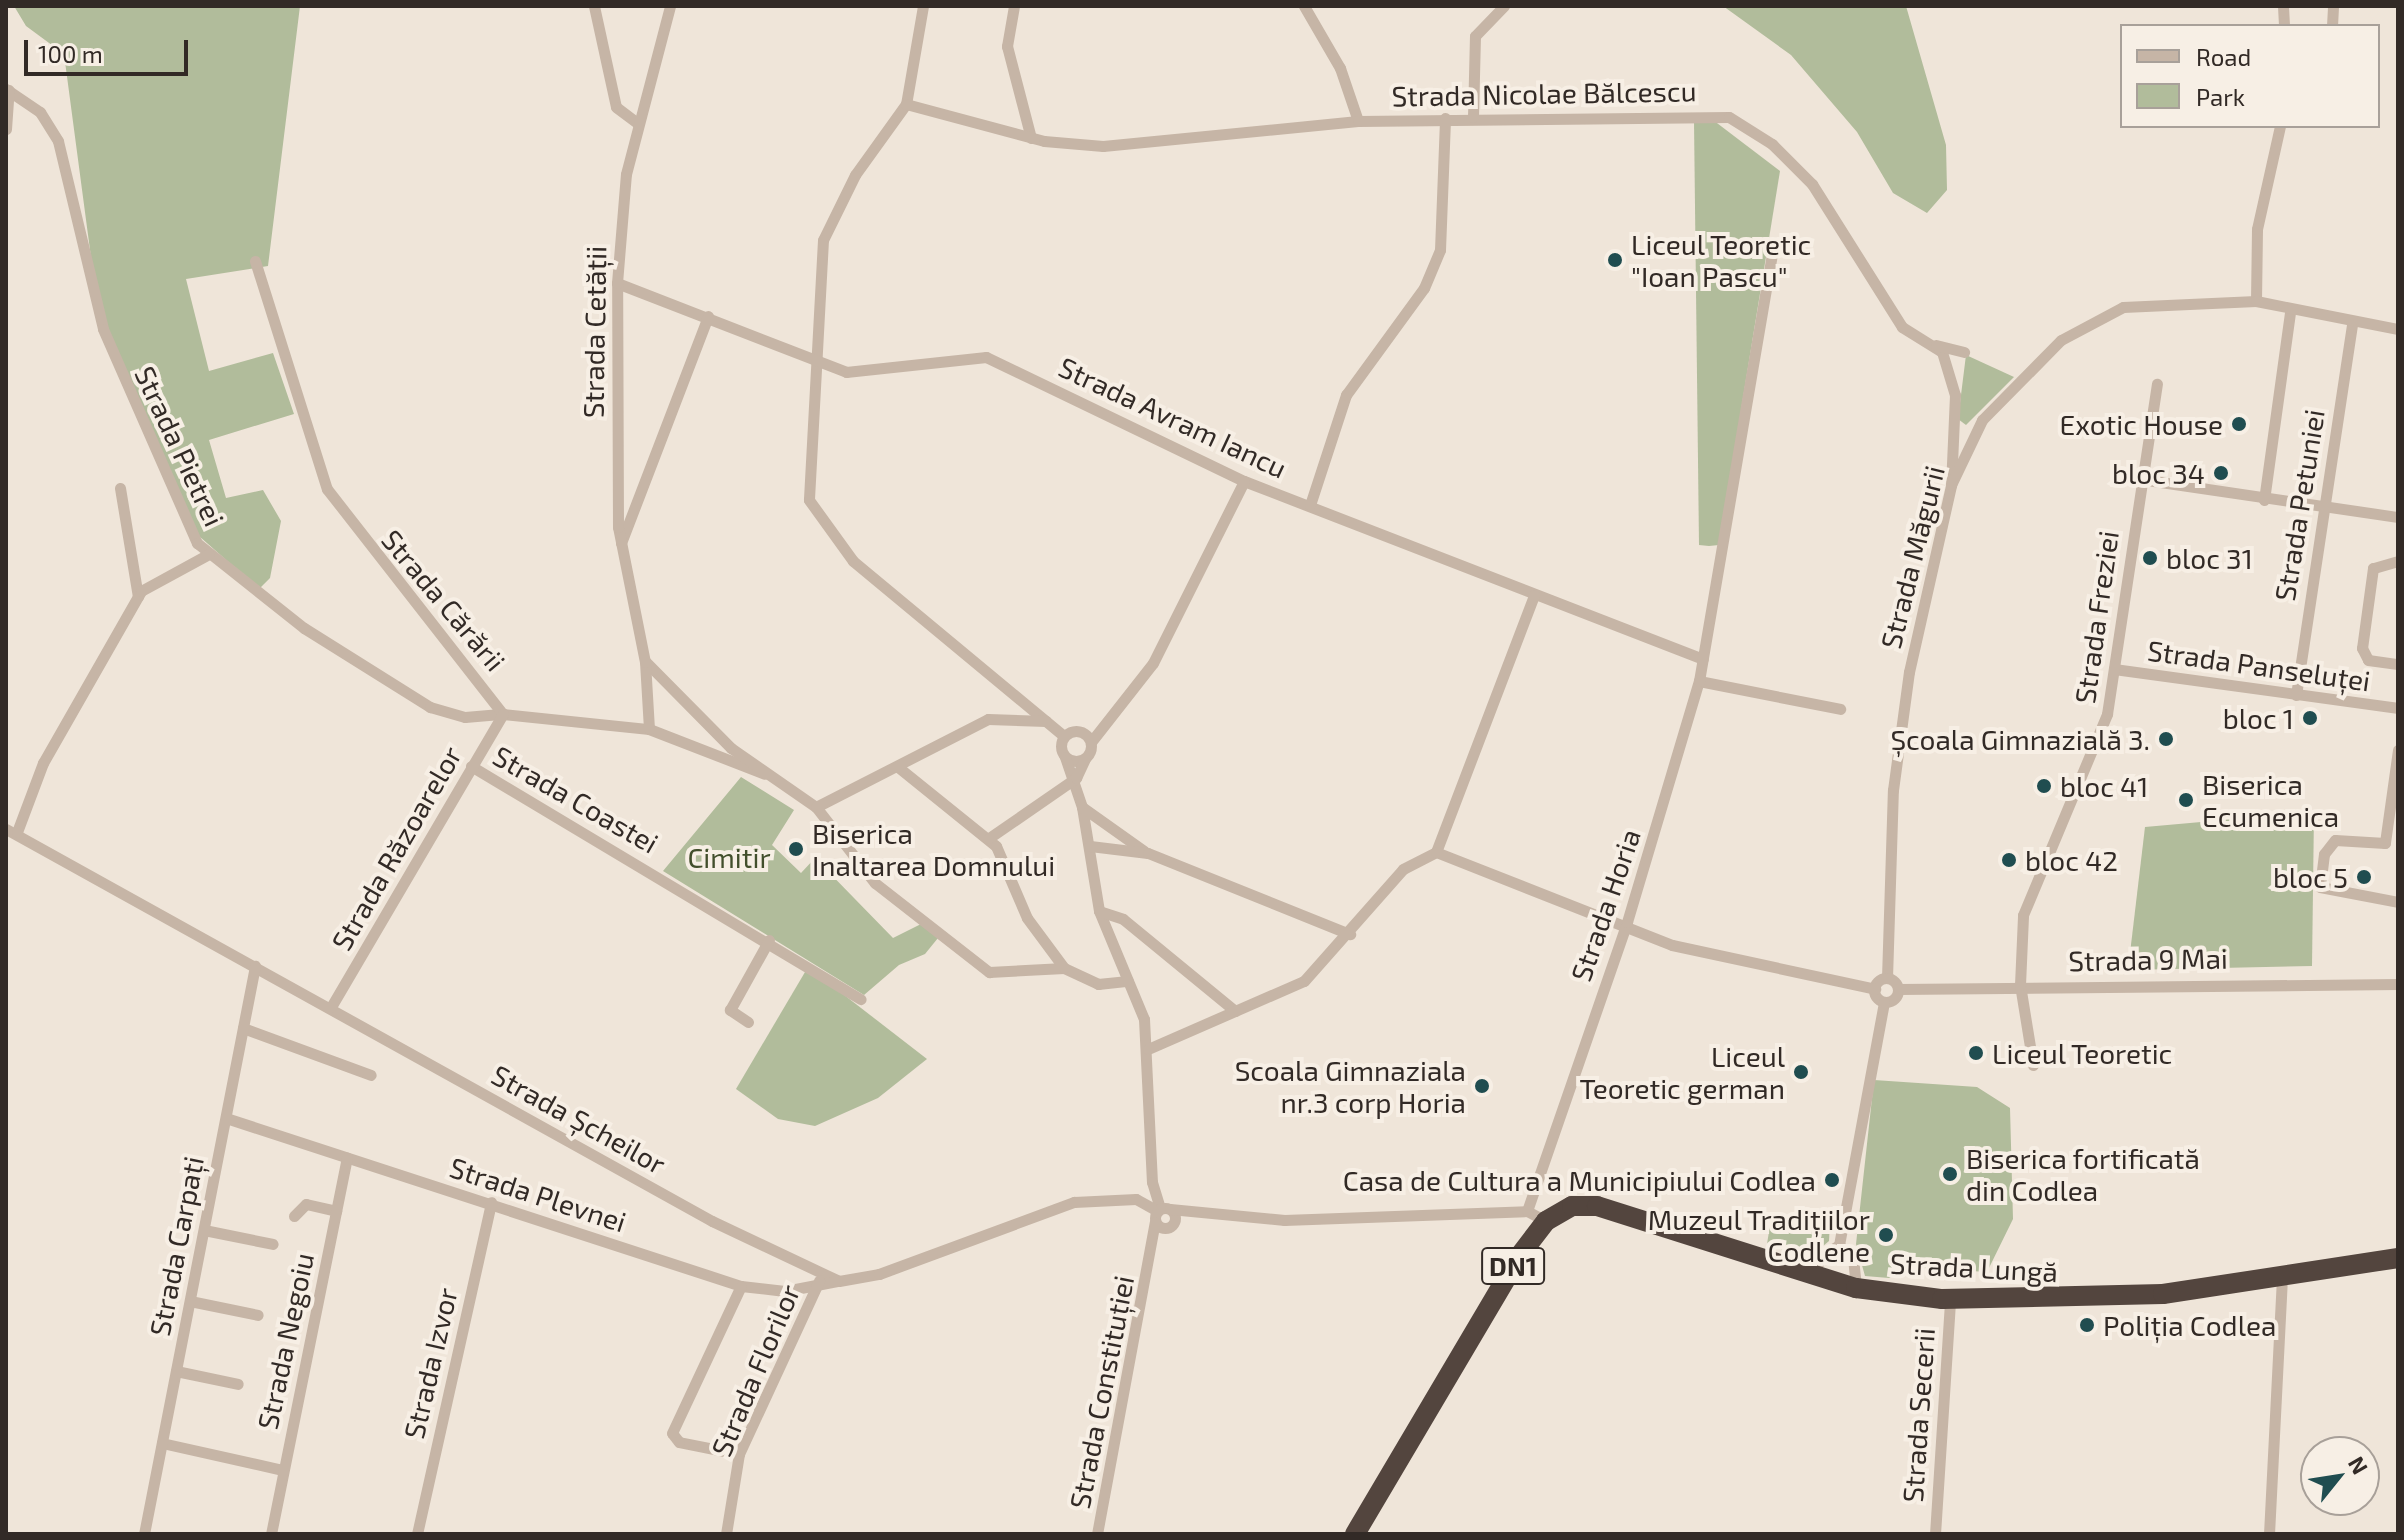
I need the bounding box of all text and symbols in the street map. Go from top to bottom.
scale bar [28,24,192,74]
legend [2120,24,2380,128]
text: 100 m [38,39,103,68]
text: Road [2196,42,2251,71]
street label: Strada Nicolae Bălcescu [1391,74,1697,112]
text: Park [2196,82,2245,111]
place label: Liceul Teoretic "Ioan Pascu" [1631,227,1813,293]
street label: Strada Cetății [576,246,612,418]
marker: Liceul Teoretic "Ioan Pascu" [1606,251,1624,269]
street label: Strada Avram Iancu [1053,349,1293,485]
street label: Strada Pietrei [128,361,232,531]
place label: Exotic House [2060,407,2223,441]
street label: Strada Petuniei [2267,407,2331,603]
marker: Exotic House [2230,415,2248,433]
place label: bloc 34 [2112,456,2205,490]
street label: Strada Măgurii [1873,462,1951,652]
marker: bloc 34 [2212,464,2230,482]
street label: Strada Cărării [375,523,513,677]
street label: Strada Freziei [2067,528,2125,706]
place label: bloc 31 [2166,541,2253,575]
marker: bloc 31 [2141,549,2159,567]
street label: Strada Panseluței [2145,633,2373,697]
place label: bloc 1 [2223,701,2294,735]
marker: bloc 1 [2301,709,2319,727]
place label: Școala Gimnazială 3. [1890,722,2150,756]
marker: Școala Gimnazială 3. [2157,730,2175,748]
street label: Strada Coastei [488,738,664,860]
street label: Strada Răzoarelor [324,740,468,956]
place label: Biserica Ecumenica [2202,767,2339,833]
place label: bloc 41 [2060,769,2148,803]
marker: bloc 41 [2035,777,2053,795]
marker: Biserica Ecumenica [2177,791,2195,809]
place label: Biserica Inaltarea Domnului [812,816,1055,882]
street label: Strada Horia [1563,825,1647,985]
park label: Cimitir [687,840,771,874]
marker: Biserica Inaltarea Domnului [787,840,805,858]
place label: bloc 42 [2025,843,2118,877]
marker: bloc 42 [2000,851,2018,869]
place label: bloc 5 [2273,860,2348,894]
marker: bloc 5 [2355,868,2373,886]
street label: Strada 9 Mai [2068,941,2228,977]
place label: Liceul Teoretic [1992,1036,2174,1070]
place label: Liceul Teoretic german [1580,1039,1785,1105]
marker: Liceul Teoretic [1967,1044,1985,1062]
place label: Scoala Gimnaziala nr.3 corp Horia [1235,1053,1466,1119]
street label: Strada Șcheilor [486,1057,672,1181]
marker: Liceul Teoretic german [1792,1063,1810,1081]
marker: Scoala Gimnaziala nr.3 corp Horia [1473,1077,1491,1095]
place label: Biserica fortificată din Codlea [1966,1141,2200,1207]
street label: Strada Plevnei [446,1150,630,1238]
street label: Strada Carpați [142,1153,210,1339]
place label: Casa de Cultura a Municipiului Codlea [1343,1163,1816,1197]
marker: Biserica fortificată din Codlea [1941,1165,1959,1183]
marker: Casa de Cultura a Municipiului Codlea [1823,1171,1841,1189]
place label: Muzeul Tradițiilor Codlene [1646,1202,1870,1268]
marker: Muzeul Tradițiilor Codlene [1877,1226,1895,1244]
road number: DN1 [1481,1244,1545,1288]
street label: Strada Lungă [1889,1246,2059,1288]
street label: Strada Negoiu [250,1250,320,1432]
street label: Strada Constituției [1062,1273,1140,1511]
street label: Strada Florilor [704,1279,806,1461]
street label: Strada Izvor [396,1284,464,1442]
place label: Poliția Codlea [2103,1308,2276,1342]
marker: Poliția Codlea [2078,1316,2096,1334]
street label: Strada Secerii [1895,1327,1941,1503]
north arrow [2300,1436,2380,1516]
text: N [2344,1452,2374,1478]

